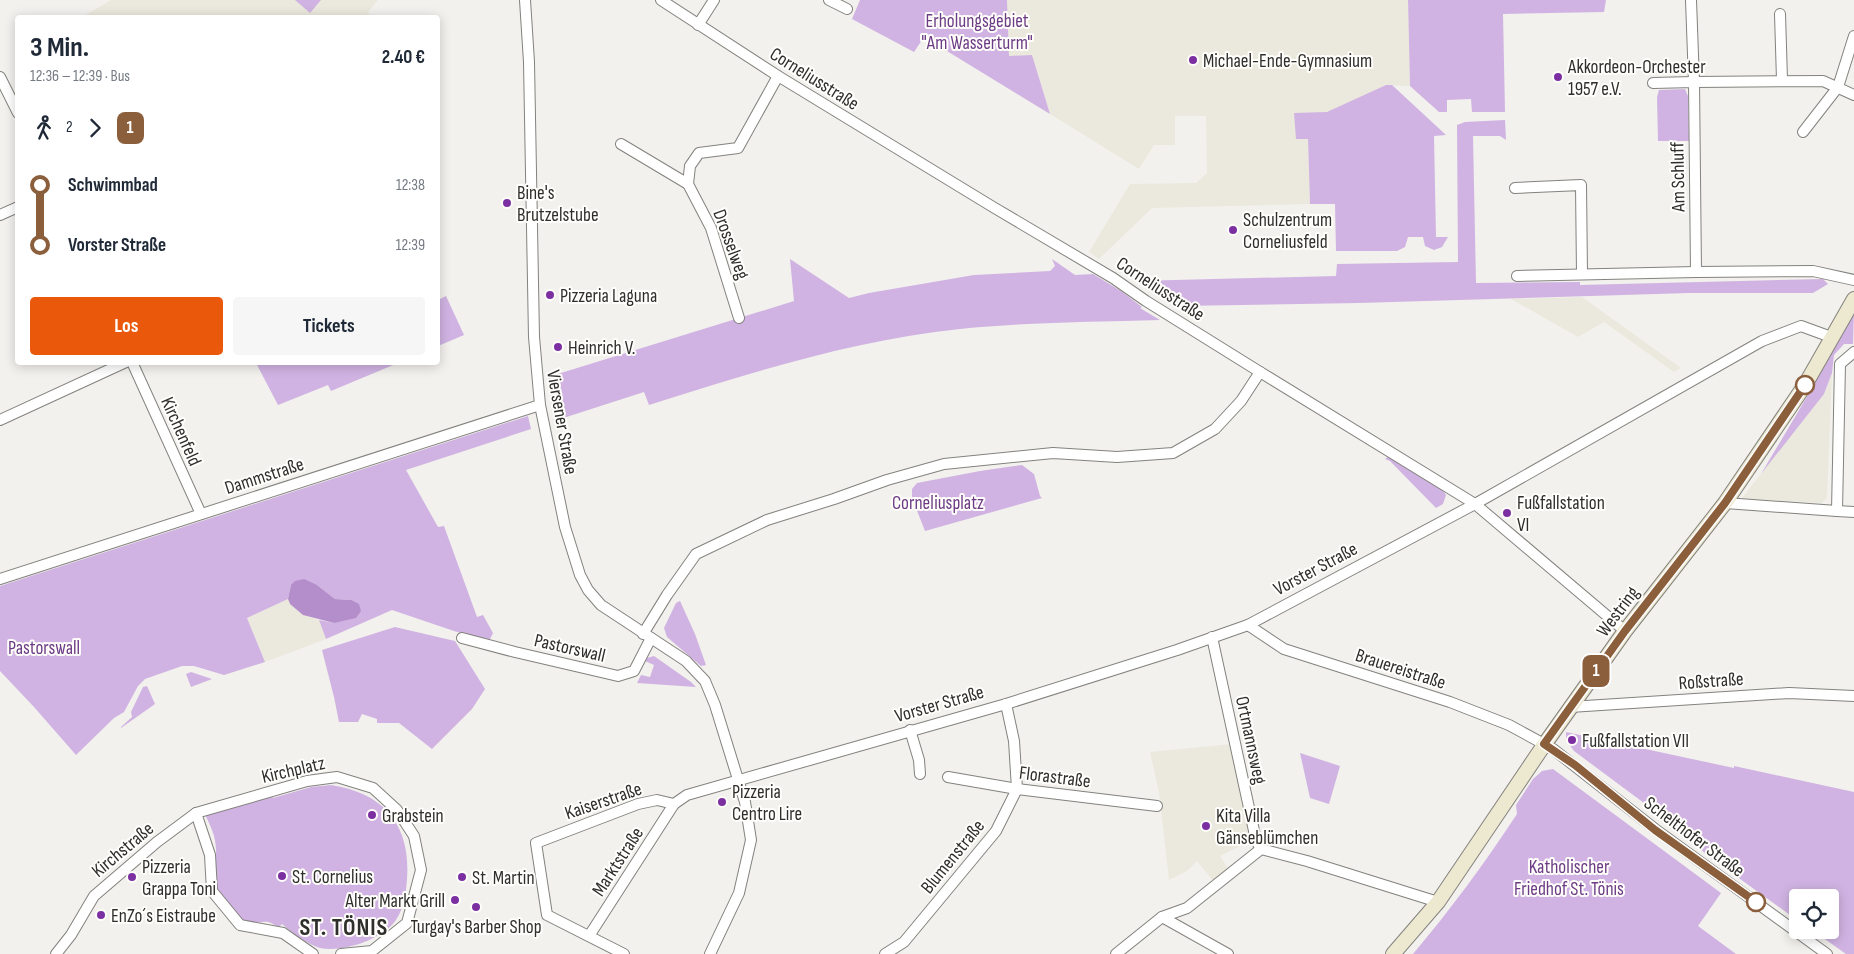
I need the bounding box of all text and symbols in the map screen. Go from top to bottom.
park label: Erholungsgebiet "Am Wasserturm" [921,10,1033,55]
text: 3 Min. [30,31,89,64]
street label: Corneliusstraße [765,43,863,116]
text: 2.40 € [382,46,425,69]
place label: Michael-Ende-Gymnasium [1203,50,1372,73]
marker: Michael-Ende-Gymnasium [1187,54,1199,66]
place label: Akkordeon-Orchester 1957 e.V. [1567,56,1706,101]
text: 12:36 – 12:39 · Bus [30,67,130,86]
marker: Akkordeon-Orchester 1957 e.V. [1552,71,1564,83]
icon: walk [30,114,58,142]
icon: forward [81,114,109,142]
text: 1 [127,117,134,138]
text: 2 [66,118,73,137]
street label: Am Schluff [1666,142,1691,213]
text: Schwimmbad [68,174,158,197]
text: 12:38 [396,176,425,195]
place label: Bine's Brutzelstube [517,182,599,227]
marker: Bine's Brutzelstube [501,197,513,209]
street label: Drosselweg [707,206,754,283]
place label: Schulzentrum Corneliusfeld [1243,209,1332,254]
marker: Schulzentrum Corneliusfeld [1227,224,1239,236]
text: Vorster Straße [68,234,166,257]
text: 12:39 [396,236,425,255]
street label: Corneliusstraße [1112,252,1209,326]
place label: Pizzeria Laguna [560,285,657,308]
marker: Pizzeria Laguna [544,289,556,301]
button: Los [30,297,223,355]
button: Tickets [233,297,425,355]
place label: Heinrich V. [568,337,635,360]
marker: Heinrich V. [552,341,564,353]
street label: Viersener Straße [541,368,582,476]
unlabelled marker [1795,375,1815,395]
street label: Kirchenfeld [155,394,206,470]
street label: Dammstraße [222,453,307,500]
park label: Corneliusplatz [892,492,984,515]
place label: Fußfallstation VI [1517,492,1605,537]
marker: Fußfallstation VI [1501,507,1513,519]
street label: Vorster Straße [1270,538,1362,601]
street label: Westring [1592,582,1645,642]
street label: Pastorswall [532,629,607,668]
park label: Pastorswall [8,637,80,660]
street label: Brauereistraße [1353,644,1449,695]
line badge: 1 [1580,655,1612,687]
text: 1 [1592,660,1600,681]
street label: Roßstraße [1678,668,1744,695]
street label: Vorster Straße [892,681,987,728]
street label: Ortmannsweg [1230,694,1271,787]
place label: Fußfallstation VII [1582,730,1689,753]
marker: Fußfallstation VII [1566,734,1578,746]
street label: Kirchplatz [259,752,328,789]
street label: Florastraße [1018,762,1092,793]
street label: Kaiserstraße [562,778,645,825]
place label: Pizzeria Centro Lire [732,781,802,826]
street label: Schelthofer Straße [1639,792,1749,882]
marker: Pizzeria Centro Lire [716,796,728,808]
place label: Grabstein [382,805,444,828]
place label: Kita Villa Gänseblümchen [1216,805,1318,850]
marker: Grabstein [366,809,378,821]
street label: Blumenstraße [916,815,990,899]
street label: Kirchstraße [87,818,159,883]
marker: Kita Villa Gänseblümchen [1200,820,1212,832]
street label: Marktstraße [587,823,649,901]
place label: Pizzeria Grappa Toni [142,856,216,901]
park label: Katholischer Friedhof St. Tönis [1514,856,1624,901]
place label: St. Cornelius [292,866,373,889]
place label: St. Martin [472,867,535,890]
marker: St. Cornelius [276,870,288,882]
marker: Pizzeria Grappa Toni [126,871,138,883]
marker: St. Martin [456,871,468,883]
map controls [1789,889,1839,939]
button: locate [1789,889,1839,939]
place label: Alter Markt Grill [345,890,445,913]
unlabelled marker [1746,892,1766,912]
marker: Alter Markt Grill [449,894,461,906]
marker: Turgay's Barber Shop [470,901,482,913]
place label: EnZo´s Eistraube [111,905,216,928]
marker: EnZo´s Eistraube [95,909,107,921]
district label: ST. TÖNIS [300,913,388,942]
place label: Turgay's Barber Shop [410,916,542,939]

